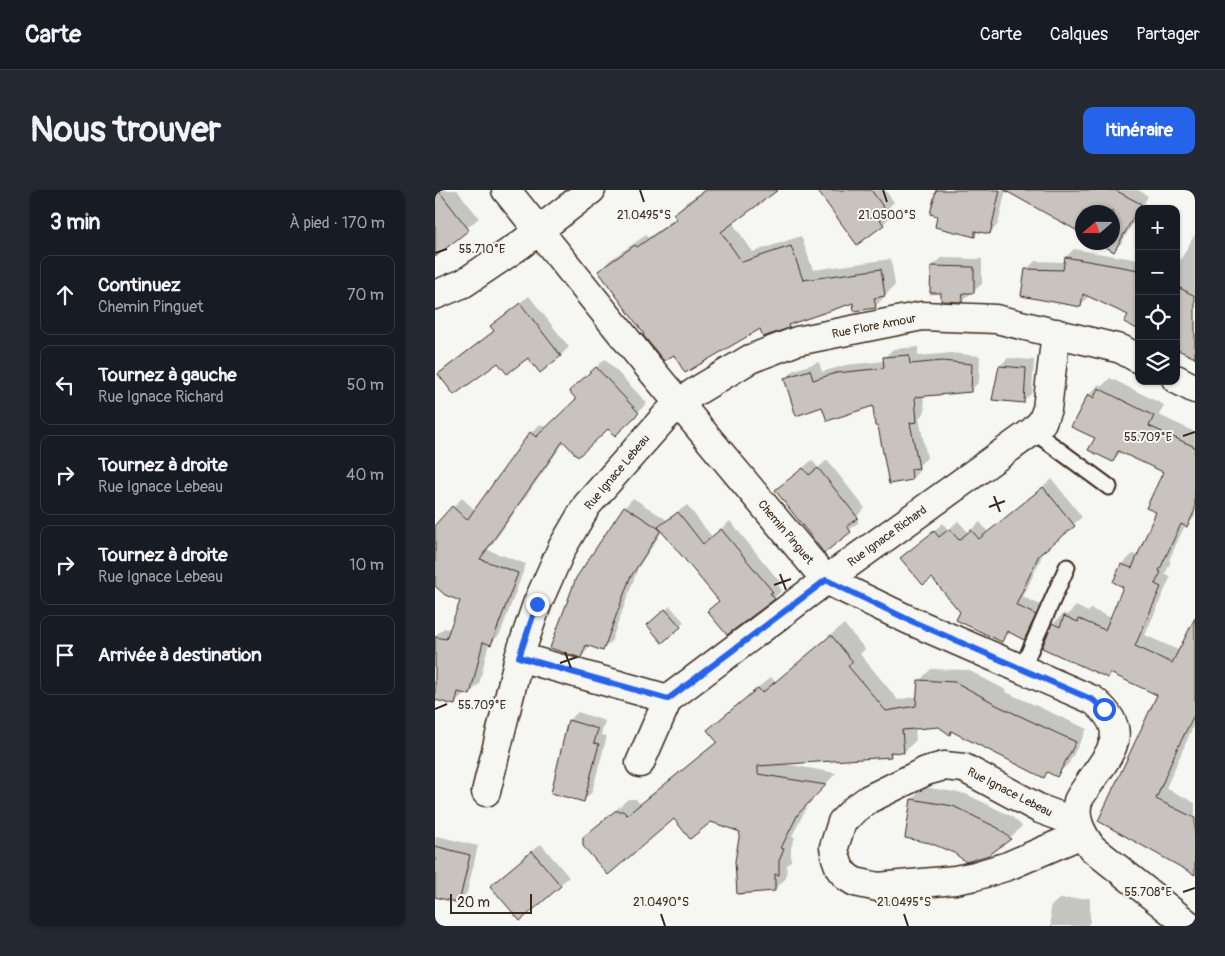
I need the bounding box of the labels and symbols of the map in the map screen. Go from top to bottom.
north arrow [1075,205,1120,250]
text: 21.0495°S [617,208,671,223]
text: 21.0500°S [858,208,916,223]
text: 55.710°E [459,242,505,257]
street label: Rue Flore Amour [831,311,918,342]
text: 55.709°E [1124,430,1172,445]
street label: Rue Ignace Lebeau [581,432,653,513]
street label: Chemin Pinguet [754,497,817,568]
street label: Rue Ignace Richard [845,503,930,570]
route end [526,593,549,616]
text: 55.709°E [458,698,506,713]
route start [1093,698,1116,721]
street label: Rue Ignace Lebeau [965,764,1055,820]
text: 55.708°E [1124,885,1172,900]
scale bar [450,891,533,914]
text: 21.0490°S [633,895,689,910]
text: 21.0495°S [877,895,931,910]

